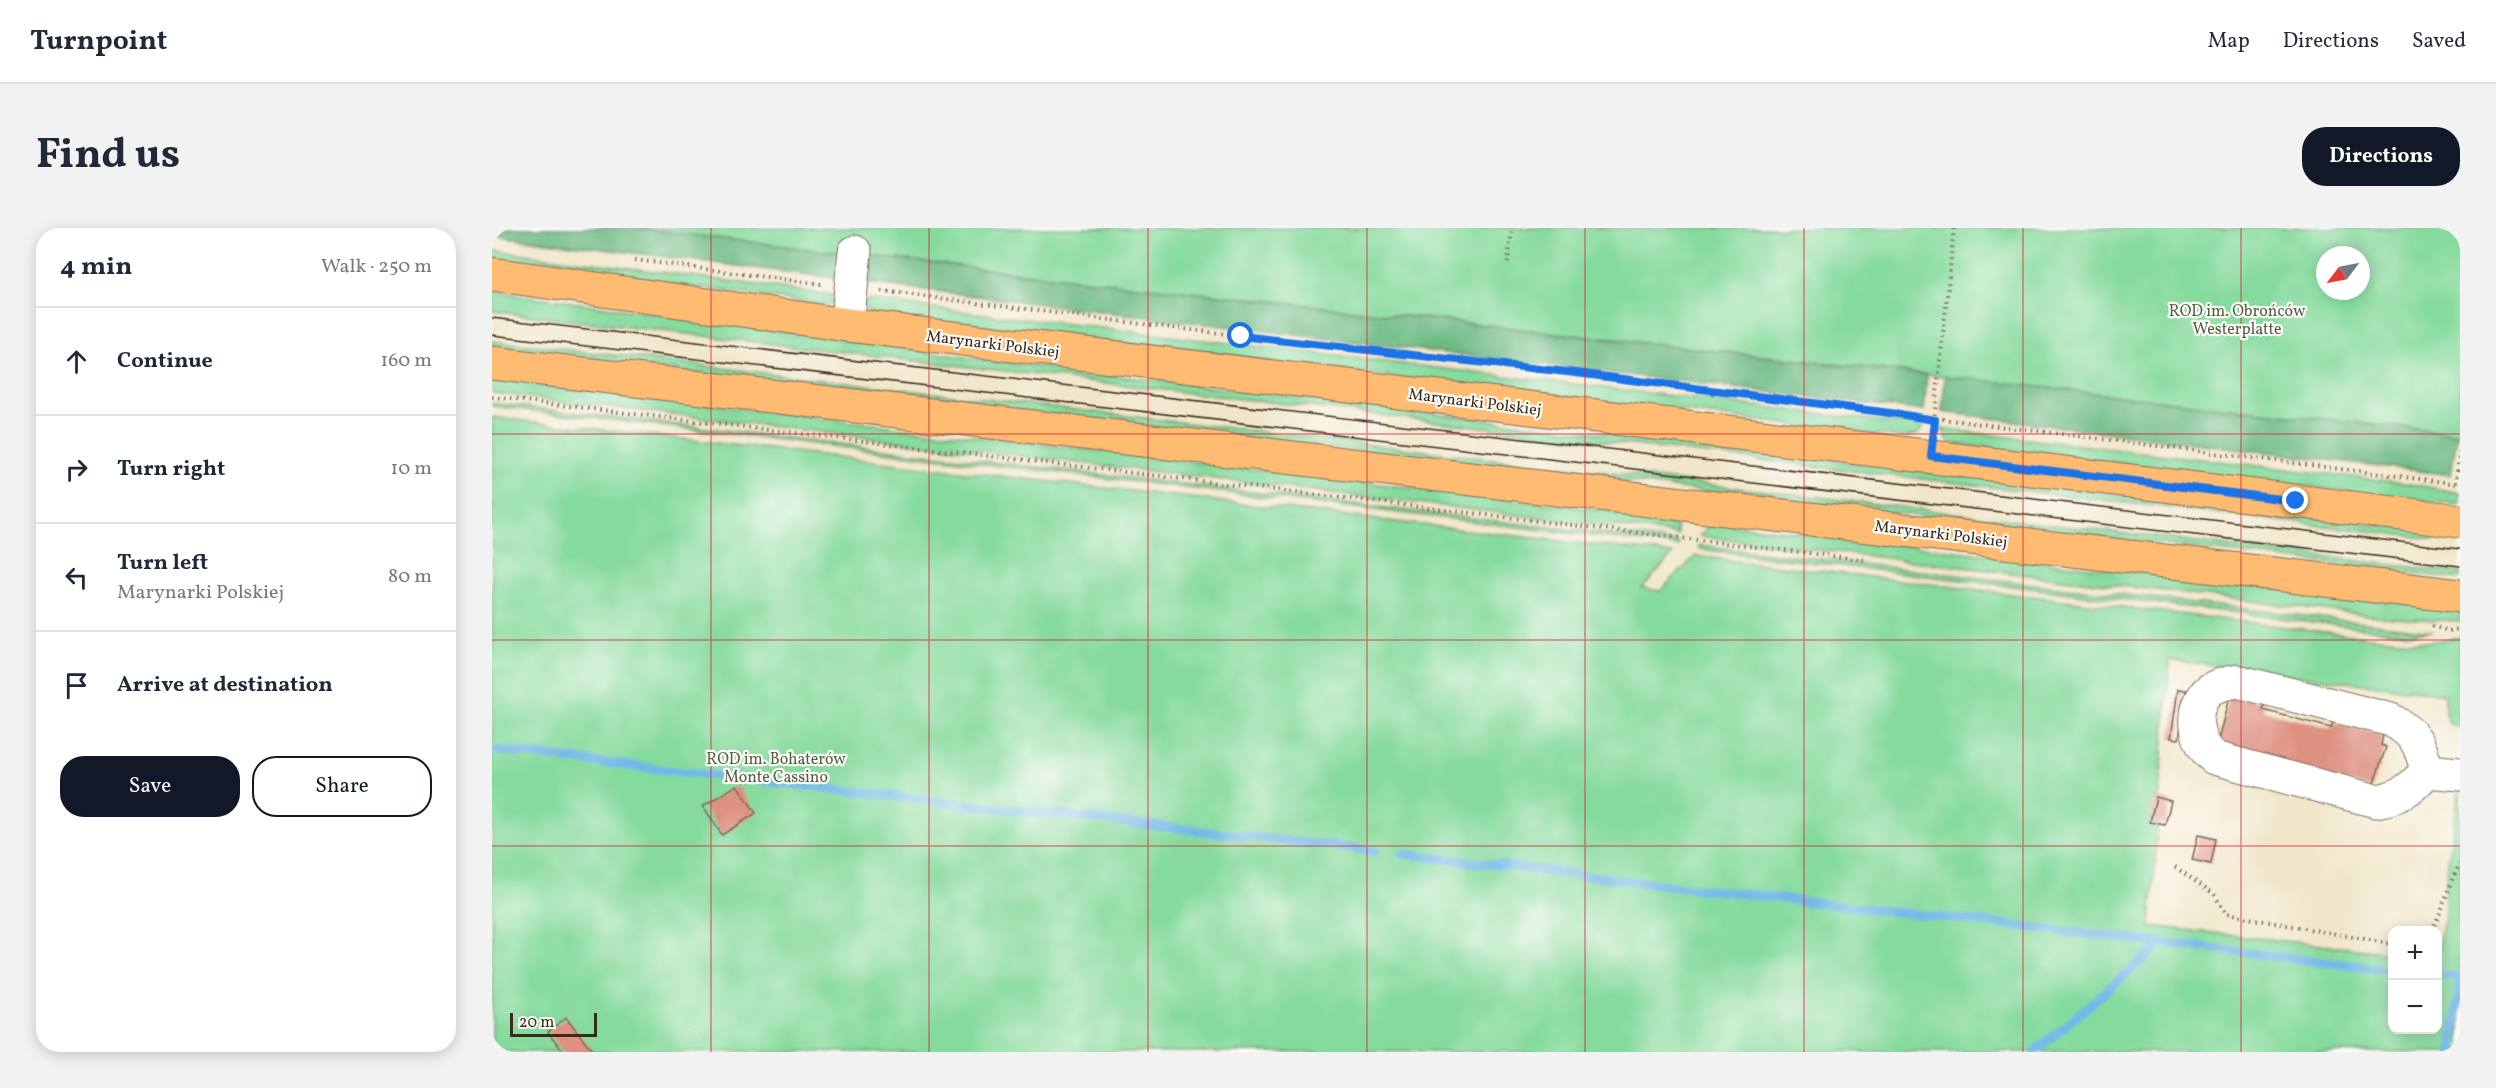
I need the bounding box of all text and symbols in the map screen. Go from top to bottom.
text: Turnpoint [30,22,167,61]
text: Map [2208,27,2250,56]
text: Directions [2283,27,2379,56]
text: Saved [2412,27,2466,56]
text: Find us [36,127,180,186]
button: Directions [2302,127,2460,186]
north arrow [2316,246,2370,300]
text: 4 min [60,249,132,285]
text: Walk · 250 m [321,253,432,281]
park label: ROD im. Obrońców Westerplatte [2169,301,2306,341]
route start [1227,322,1253,348]
street label: Marynarki Polskiej [925,326,1060,364]
icon: ahead [60,345,93,378]
text: Continue [117,346,213,377]
text: 160 m [380,347,432,375]
street label: Marynarki Polskiej [1407,384,1542,422]
icon: right [60,453,93,486]
text: Turn right [117,454,225,485]
text: 10 m [391,455,432,483]
route end [2282,487,2308,513]
street label: Marynarki Polskiej [1873,516,2008,554]
text: Turn left [117,548,208,579]
icon: left [60,561,93,594]
text: 80 m [388,563,432,591]
text: Marynarki Polskiej [117,579,284,607]
icon: arrive [60,669,93,702]
text: Arrive at destination [117,670,333,701]
park label: ROD im. Bohaterów Monte Cassino [706,749,846,789]
button: Save [60,756,240,817]
button: Share [252,756,432,817]
map controls [2388,926,2442,1034]
button: + [2388,926,2442,980]
button: − [2388,980,2442,1034]
scale bar [510,1010,597,1038]
text: 20 m [519,1012,554,1034]

